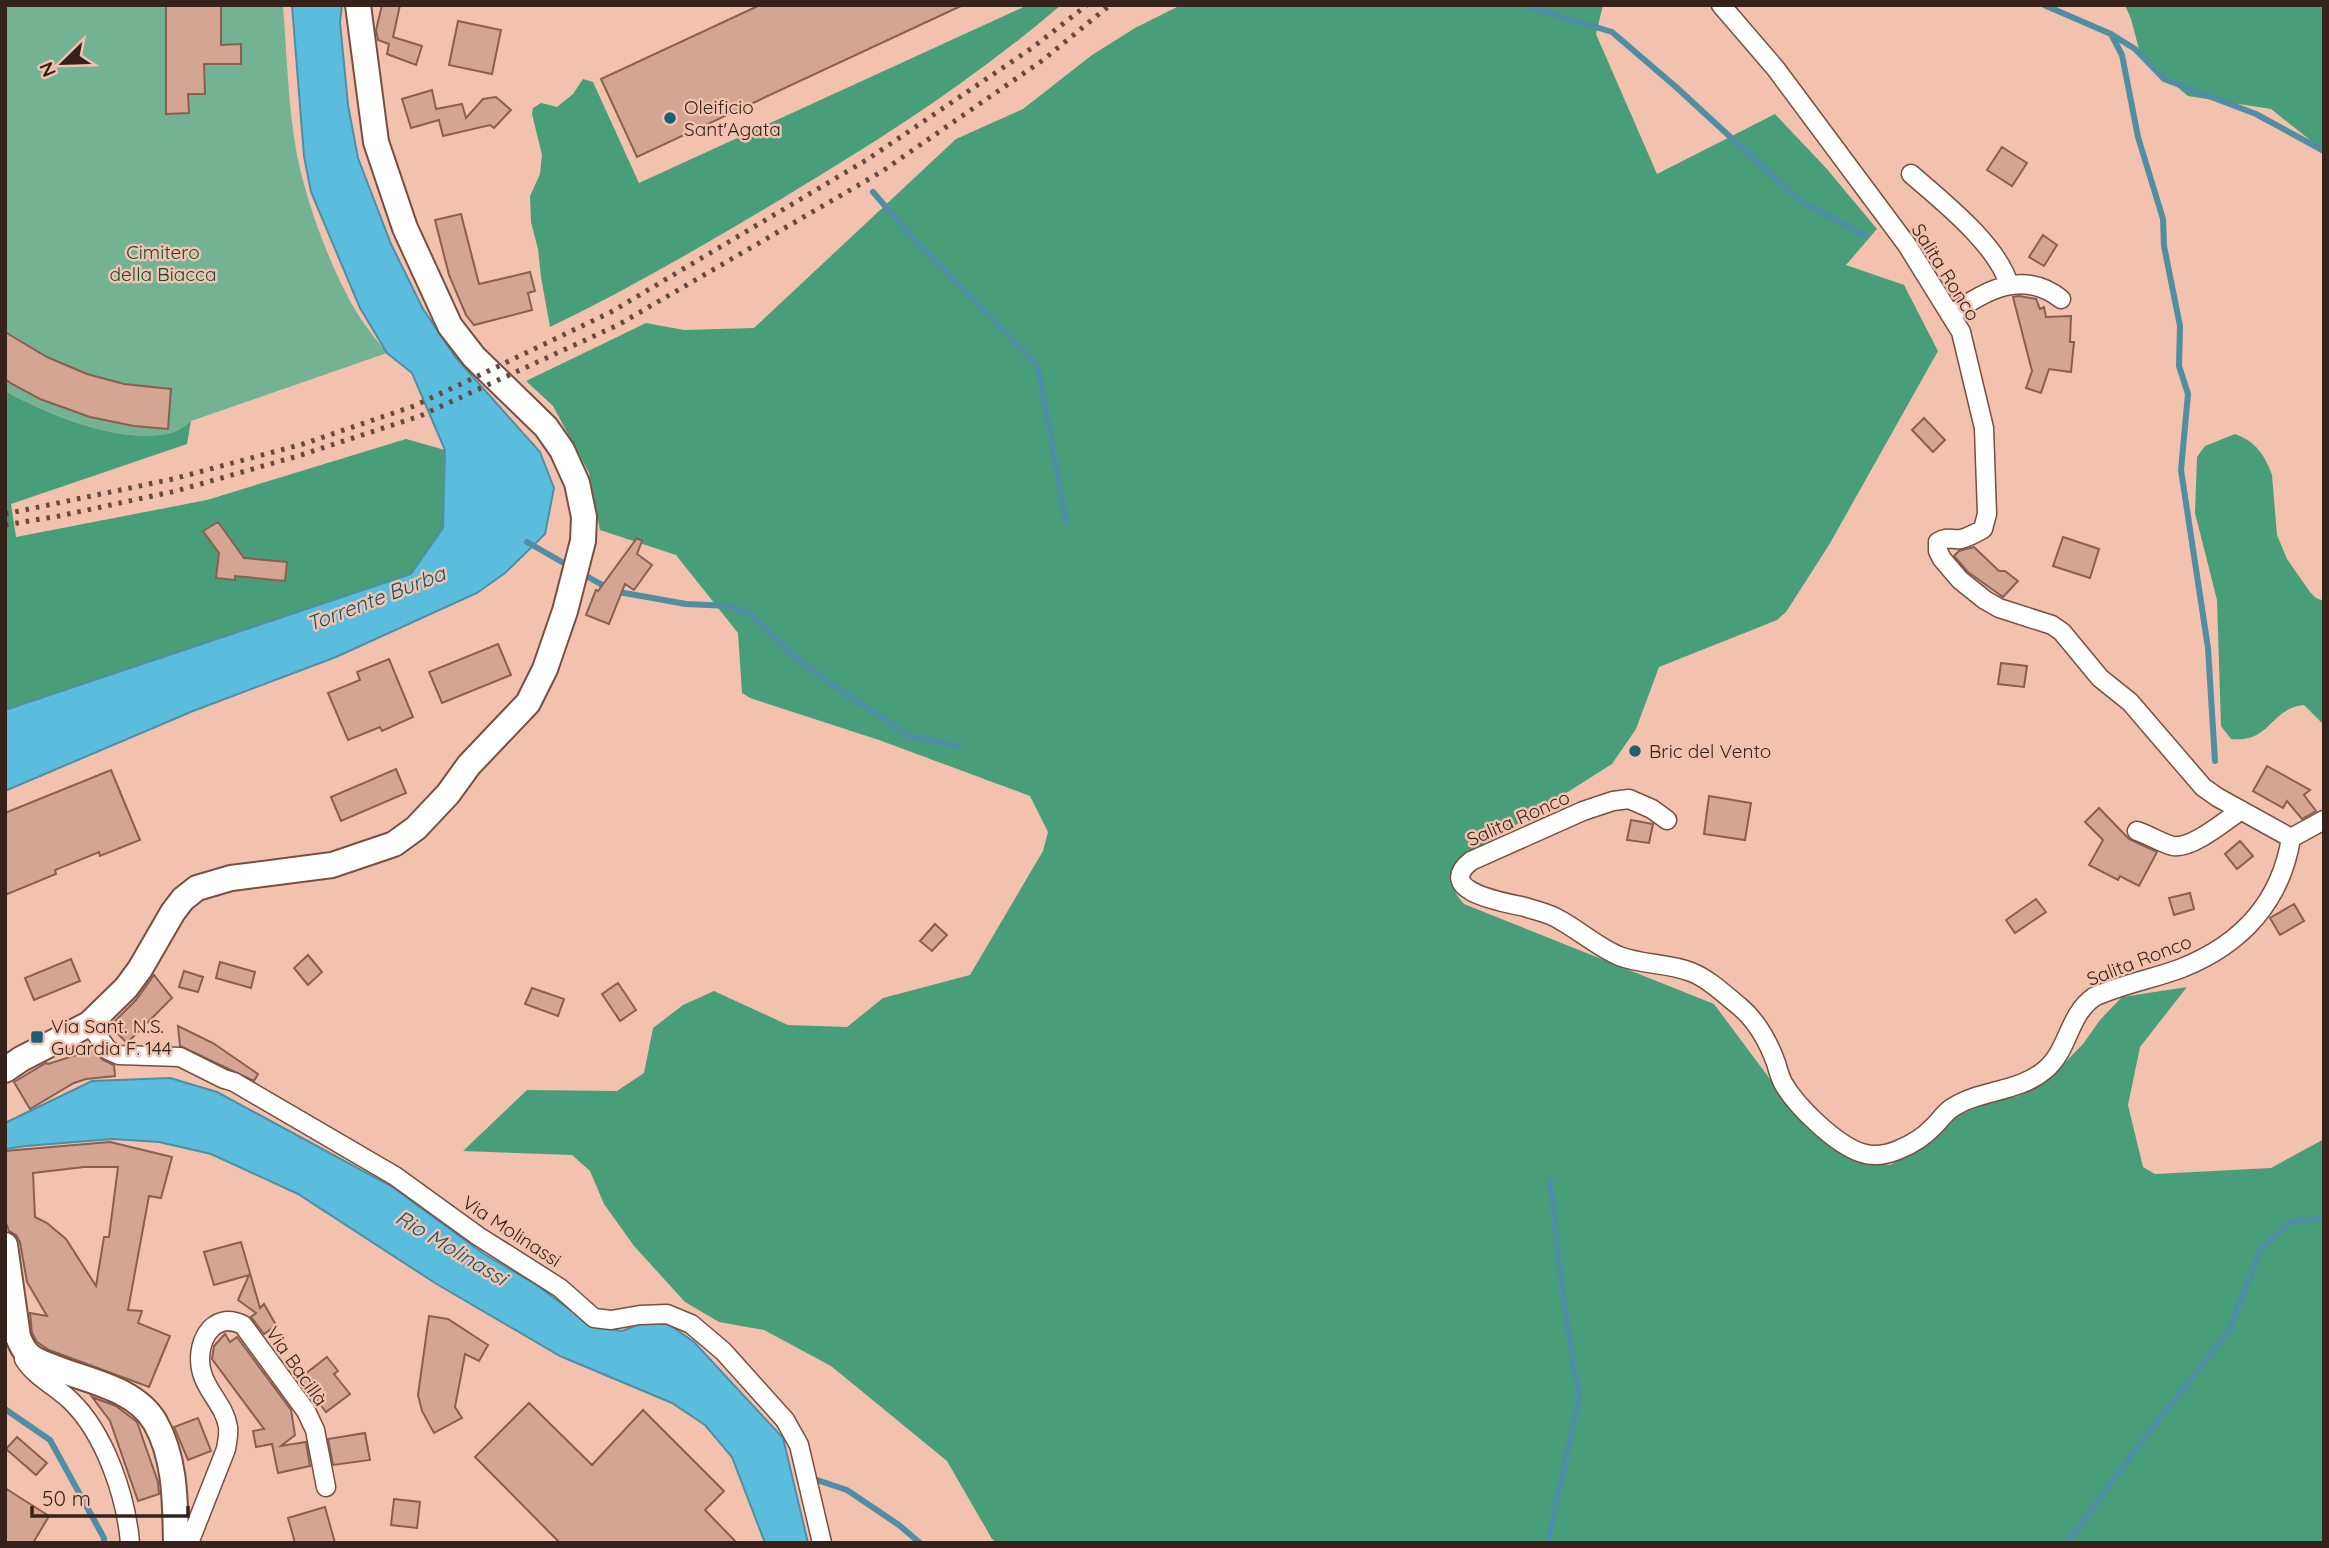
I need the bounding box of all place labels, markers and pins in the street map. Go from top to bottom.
place label: Oleificio Sant'Agata [684,95,781,141]
marker: Oleificio Sant'Agata [662,110,678,126]
place label: Bric del Vento [1649,739,1771,763]
marker: Bric del Vento [1627,743,1643,759]
place label: Via Sant. N.S. Guardia F. 144 [51,1014,172,1060]
marker: Via Sant. N.S. Guardia F. 144 [29,1029,45,1045]

